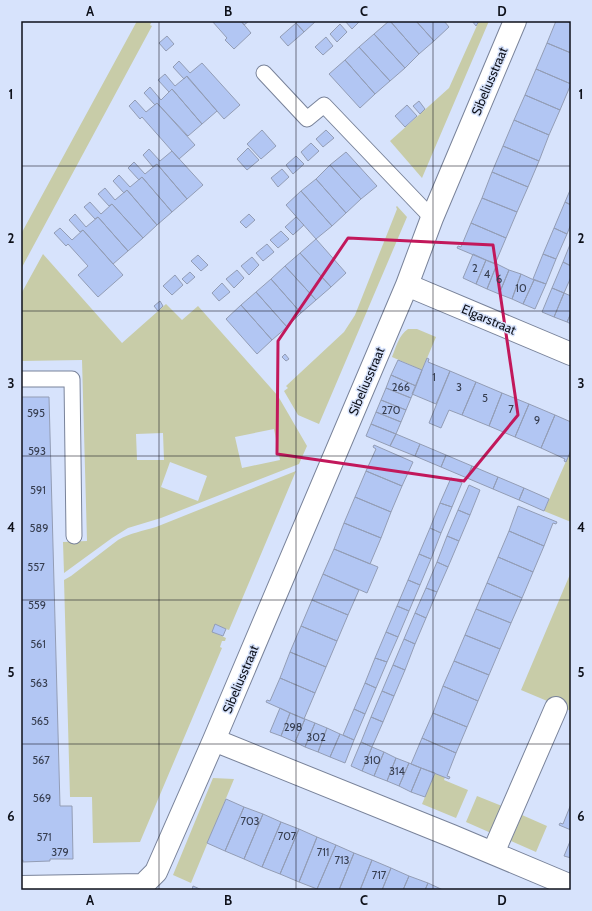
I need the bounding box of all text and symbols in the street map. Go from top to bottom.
text: A [86,3,95,19]
text: B [224,3,232,19]
text: C [360,3,368,19]
text: D [497,3,507,19]
street label: Sibeliusstraat [467,44,511,118]
text: 1 [9,86,13,102]
text: 1 [579,86,583,102]
text: 2 [8,230,15,246]
text: 2 [578,230,585,246]
house number: 2 [472,261,478,275]
house number: 4 [484,267,491,281]
house number: 6 [496,272,502,286]
house number: 10 [515,281,527,295]
street label: Elgarstraat [459,300,519,338]
street label: Sibeliusstraat [344,344,388,418]
house number: 1 [432,370,436,384]
text: 3 [7,375,15,391]
text: 3 [577,375,585,391]
house number: 266 [392,380,410,394]
house number: 3 [456,380,462,394]
house number: 5 [482,391,488,405]
house number: 7 [508,402,514,416]
house number: 270 [382,403,401,417]
house number: 595 [27,406,45,420]
house number: 9 [534,413,540,427]
house number: 593 [28,444,46,458]
house number: 591 [30,483,46,497]
text: 4 [7,519,15,535]
text: 4 [577,519,585,535]
house number: 589 [30,521,48,535]
house number: 557 [27,560,45,574]
house number: 559 [28,598,46,612]
house number: 561 [30,637,46,651]
street label: Sibeliusstraat [218,642,262,716]
text: 5 [8,664,15,680]
text: 5 [578,664,585,680]
house number: 563 [30,676,48,690]
house number: 565 [31,714,49,728]
house number: 298 [284,720,302,734]
house number: 302 [306,730,326,744]
house number: 567 [32,753,50,767]
house number: 310 [363,753,381,767]
house number: 314 [389,764,406,778]
house number: 569 [33,791,51,805]
text: 6 [7,808,15,824]
text: 6 [577,808,585,824]
house number: 703 [240,814,260,828]
house number: 707 [278,829,297,843]
house number: 571 [36,830,52,844]
house number: 379 [51,845,69,859]
house number: 711 [317,845,329,859]
house number: 713 [334,853,350,867]
house number: 717 [372,868,387,882]
text: A [86,892,95,908]
text: B [224,892,232,908]
text: C [360,892,368,908]
text: D [497,892,507,908]

